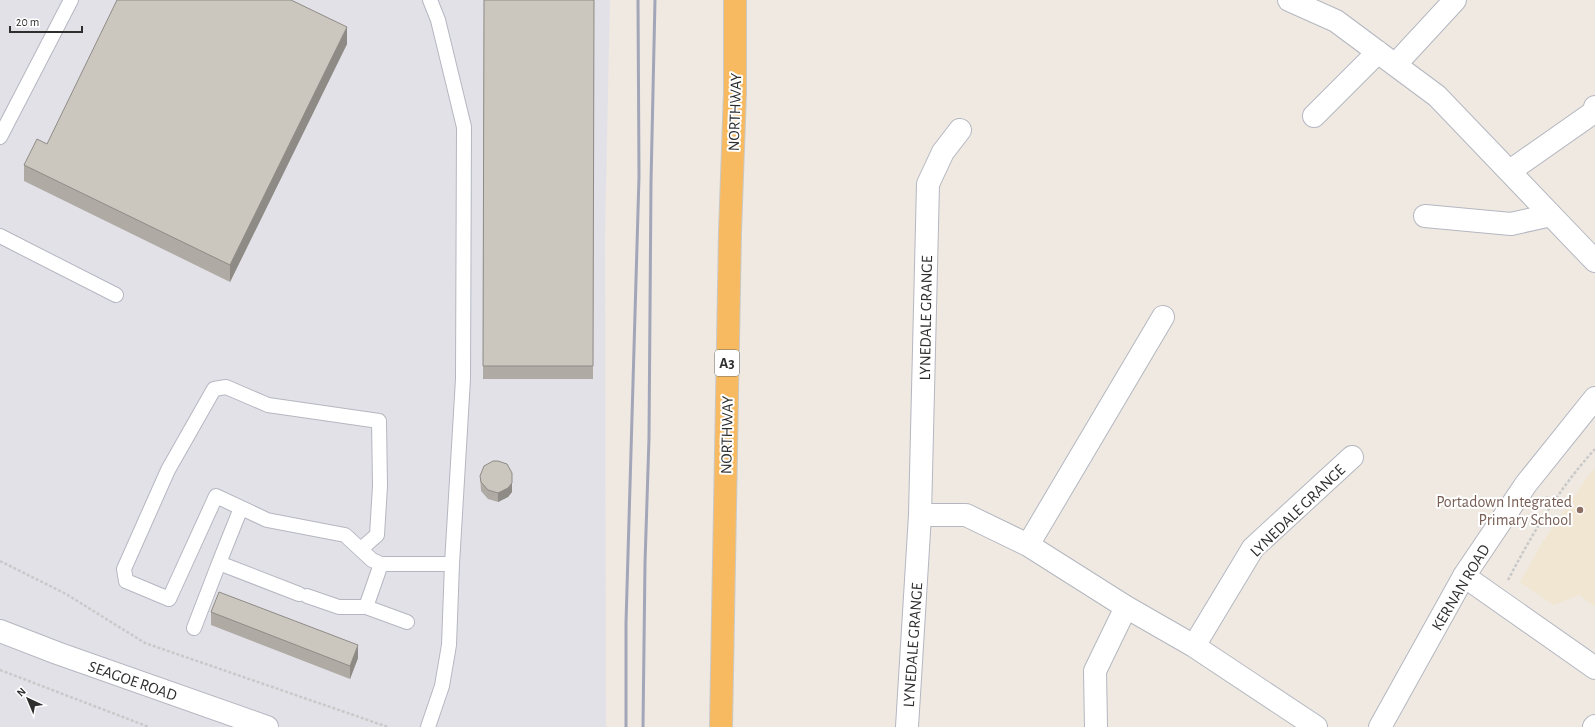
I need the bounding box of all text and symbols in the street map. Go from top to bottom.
scale bar [10,8,82,34]
text: 20 m [16,16,39,28]
street label: NORTHWAY [726,72,744,152]
street label: LYNEDALE GRANGE [917,255,935,381]
road number: A3 [715,350,739,376]
street label: NORTHWAY [718,395,736,474]
street label: LYNEDALE GRANGE [1247,461,1348,560]
place label: Portadown Integrated Primary School [1436,494,1572,529]
marker: Portadown Integrated Primary School [1575,505,1585,515]
street label: KERNAN ROAD [1429,542,1493,633]
street label: LYNEDALE GRANGE [901,582,925,708]
street label: SEAGOE ROAD [86,658,179,704]
north arrow [8,679,48,719]
text: N [15,686,28,699]

